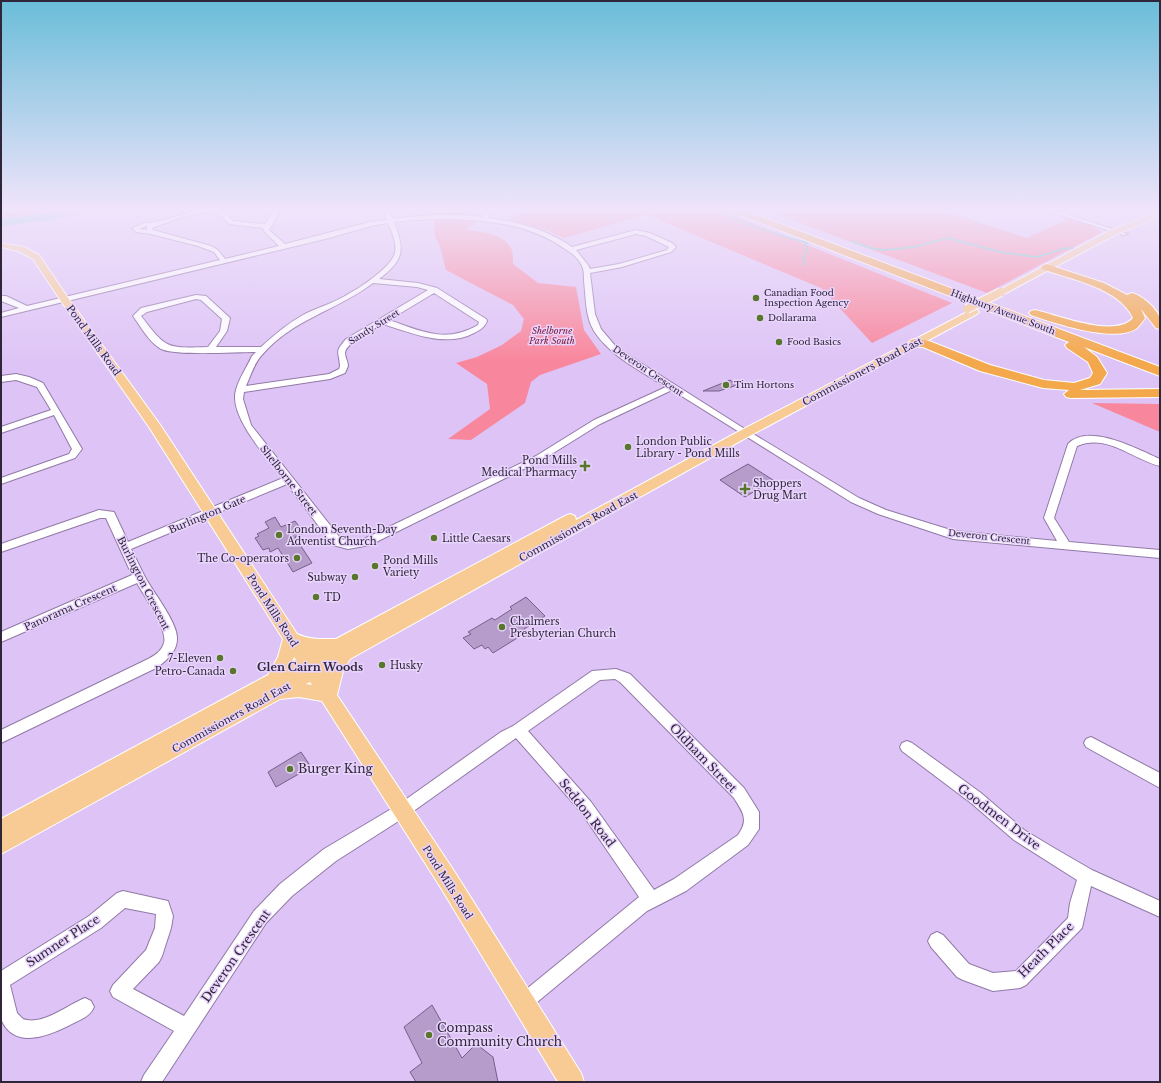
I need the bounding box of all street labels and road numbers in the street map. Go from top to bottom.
street label: Highbury Avenue South [949,286,1057,337]
street label: Pond Mills Road [64,302,124,378]
street label: Sandy Street [346,306,402,347]
street label: Commissioners Road East [800,334,925,409]
street label: Deveron Crescent [611,343,686,399]
street label: Shelborne Street [257,443,320,518]
street label: Commissioners Road East [517,488,640,565]
street label: Burlington Gate [167,492,248,537]
street label: Deveron Crescent [947,527,1031,546]
street label: Burlington Crescent [114,534,173,632]
street label: Pond Mills Road [244,571,301,649]
street label: Panorama Crescent [22,581,119,634]
street label: Commissioners Road East [170,679,293,756]
street label: Oldham Street [667,720,741,796]
street label: Seddon Road [556,776,619,850]
street label: Goodmen Drive [955,781,1044,853]
street label: Pond Mills Road [420,843,476,922]
street label: Deveron Crescent [198,906,274,1005]
street label: Sumner Place [23,911,102,970]
street label: Heath Place [1015,919,1077,981]

